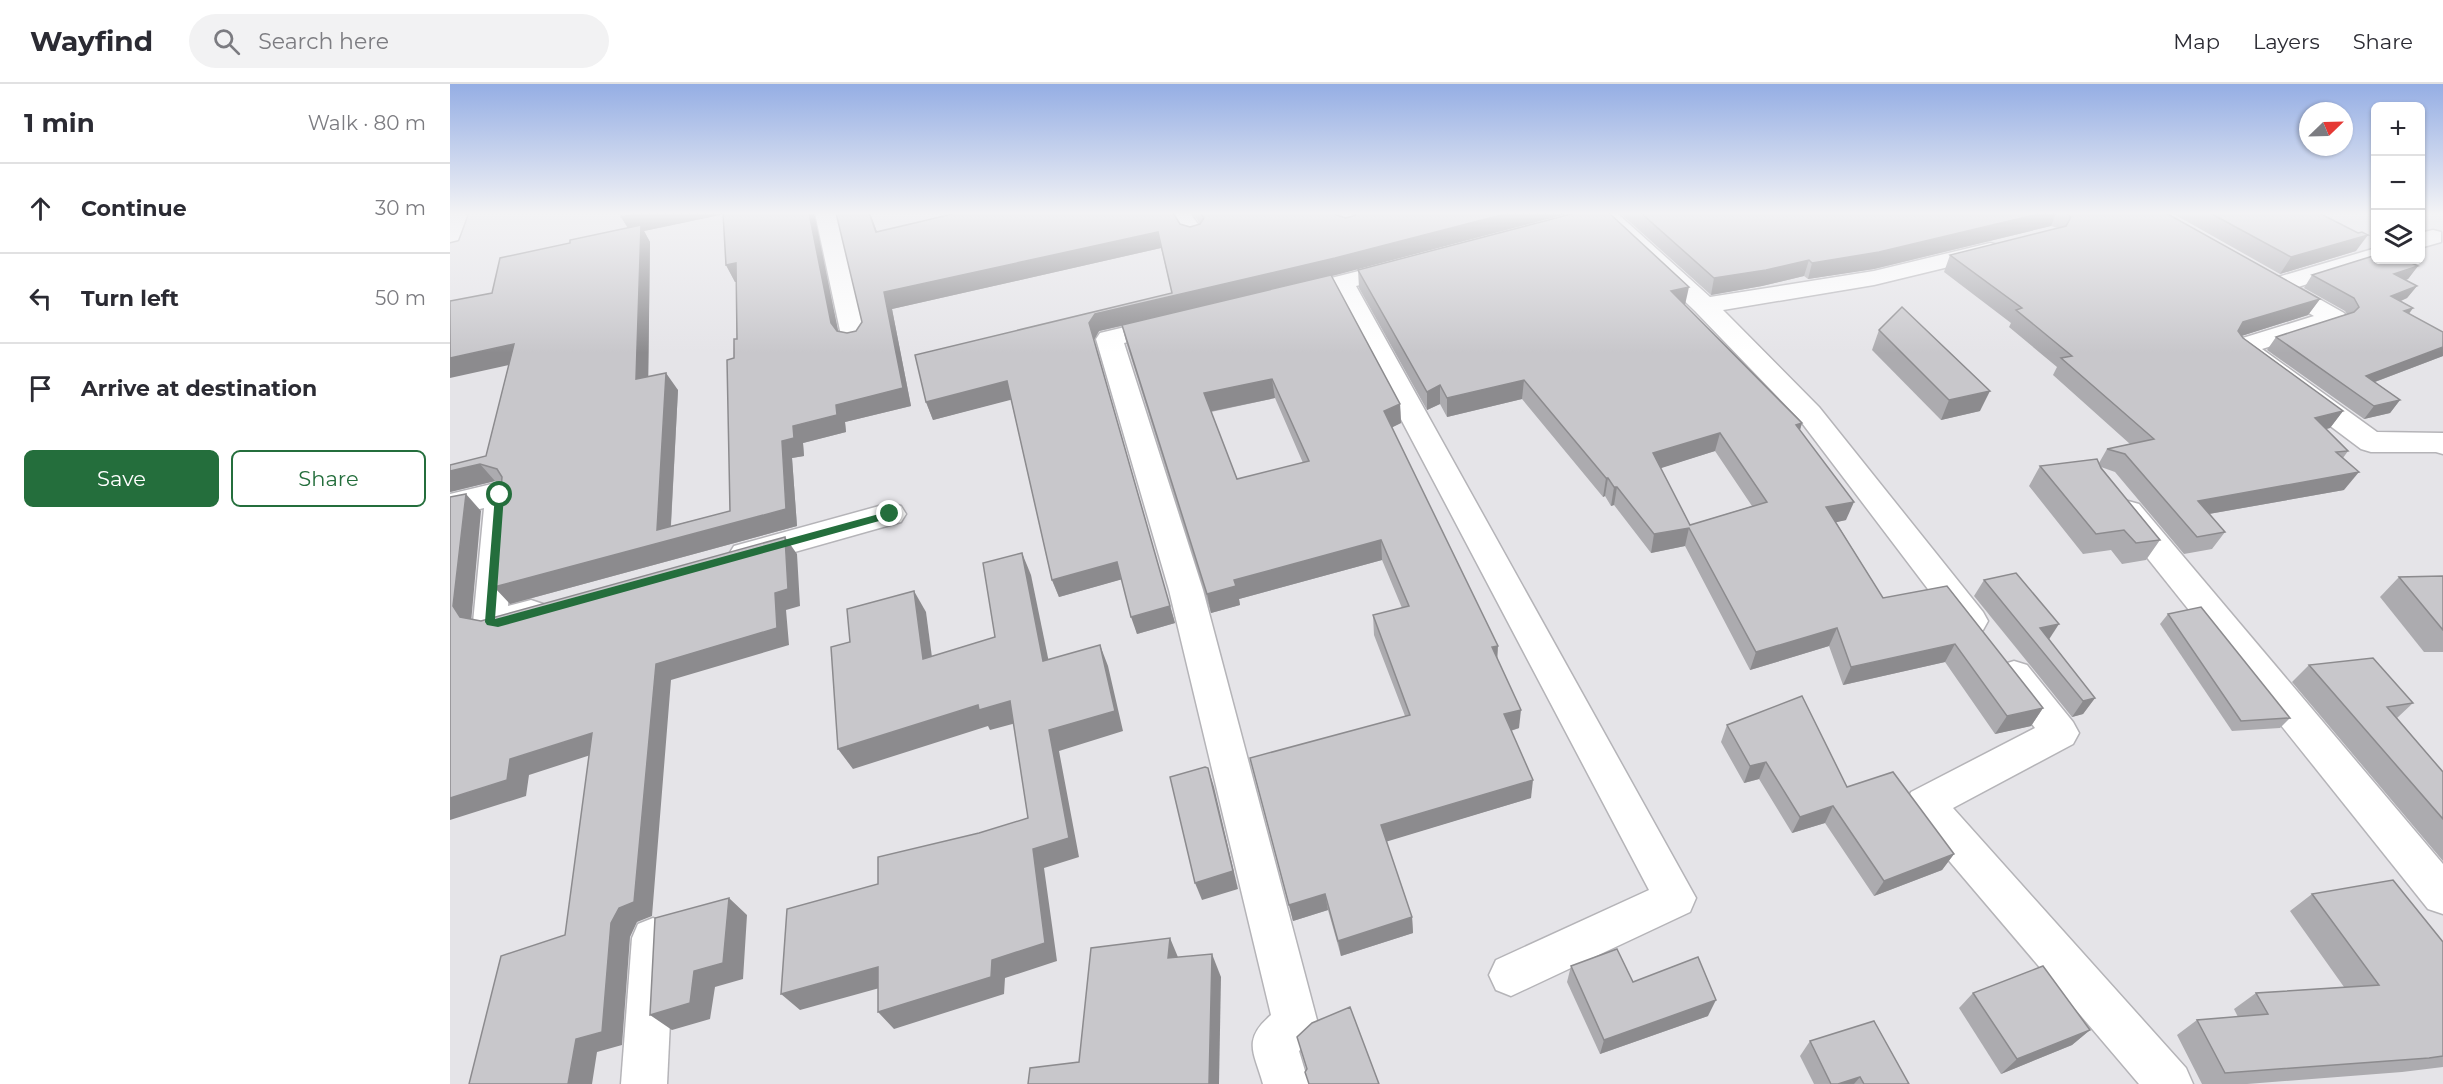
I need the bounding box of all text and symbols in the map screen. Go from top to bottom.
search box [189,14,609,68]
text: Wayfind [30,24,153,58]
icon: search [210,25,243,58]
text: Search here [258,28,389,55]
text: Map [2173,29,2220,54]
text: Layers [2253,29,2320,54]
text: Share [2353,29,2413,54]
north arrow [2299,102,2353,156]
map controls [2371,102,2425,264]
button: + [2371,102,2425,156]
text: 1 min [24,107,95,139]
text: Walk · 80 m [308,111,426,135]
button: − [2371,156,2425,210]
icon: ahead [24,192,57,225]
text: Continue [81,195,187,222]
text: 30 m [375,196,426,220]
button: layers [2371,210,2425,264]
icon: left [24,282,57,315]
text: Turn left [81,285,179,312]
text: 50 m [375,286,426,310]
icon: arrive [24,372,57,405]
text: Arrive at destination [81,375,317,402]
button: Save [24,450,219,507]
button: Share [231,450,426,507]
route start [486,481,512,507]
route end [876,500,902,526]

